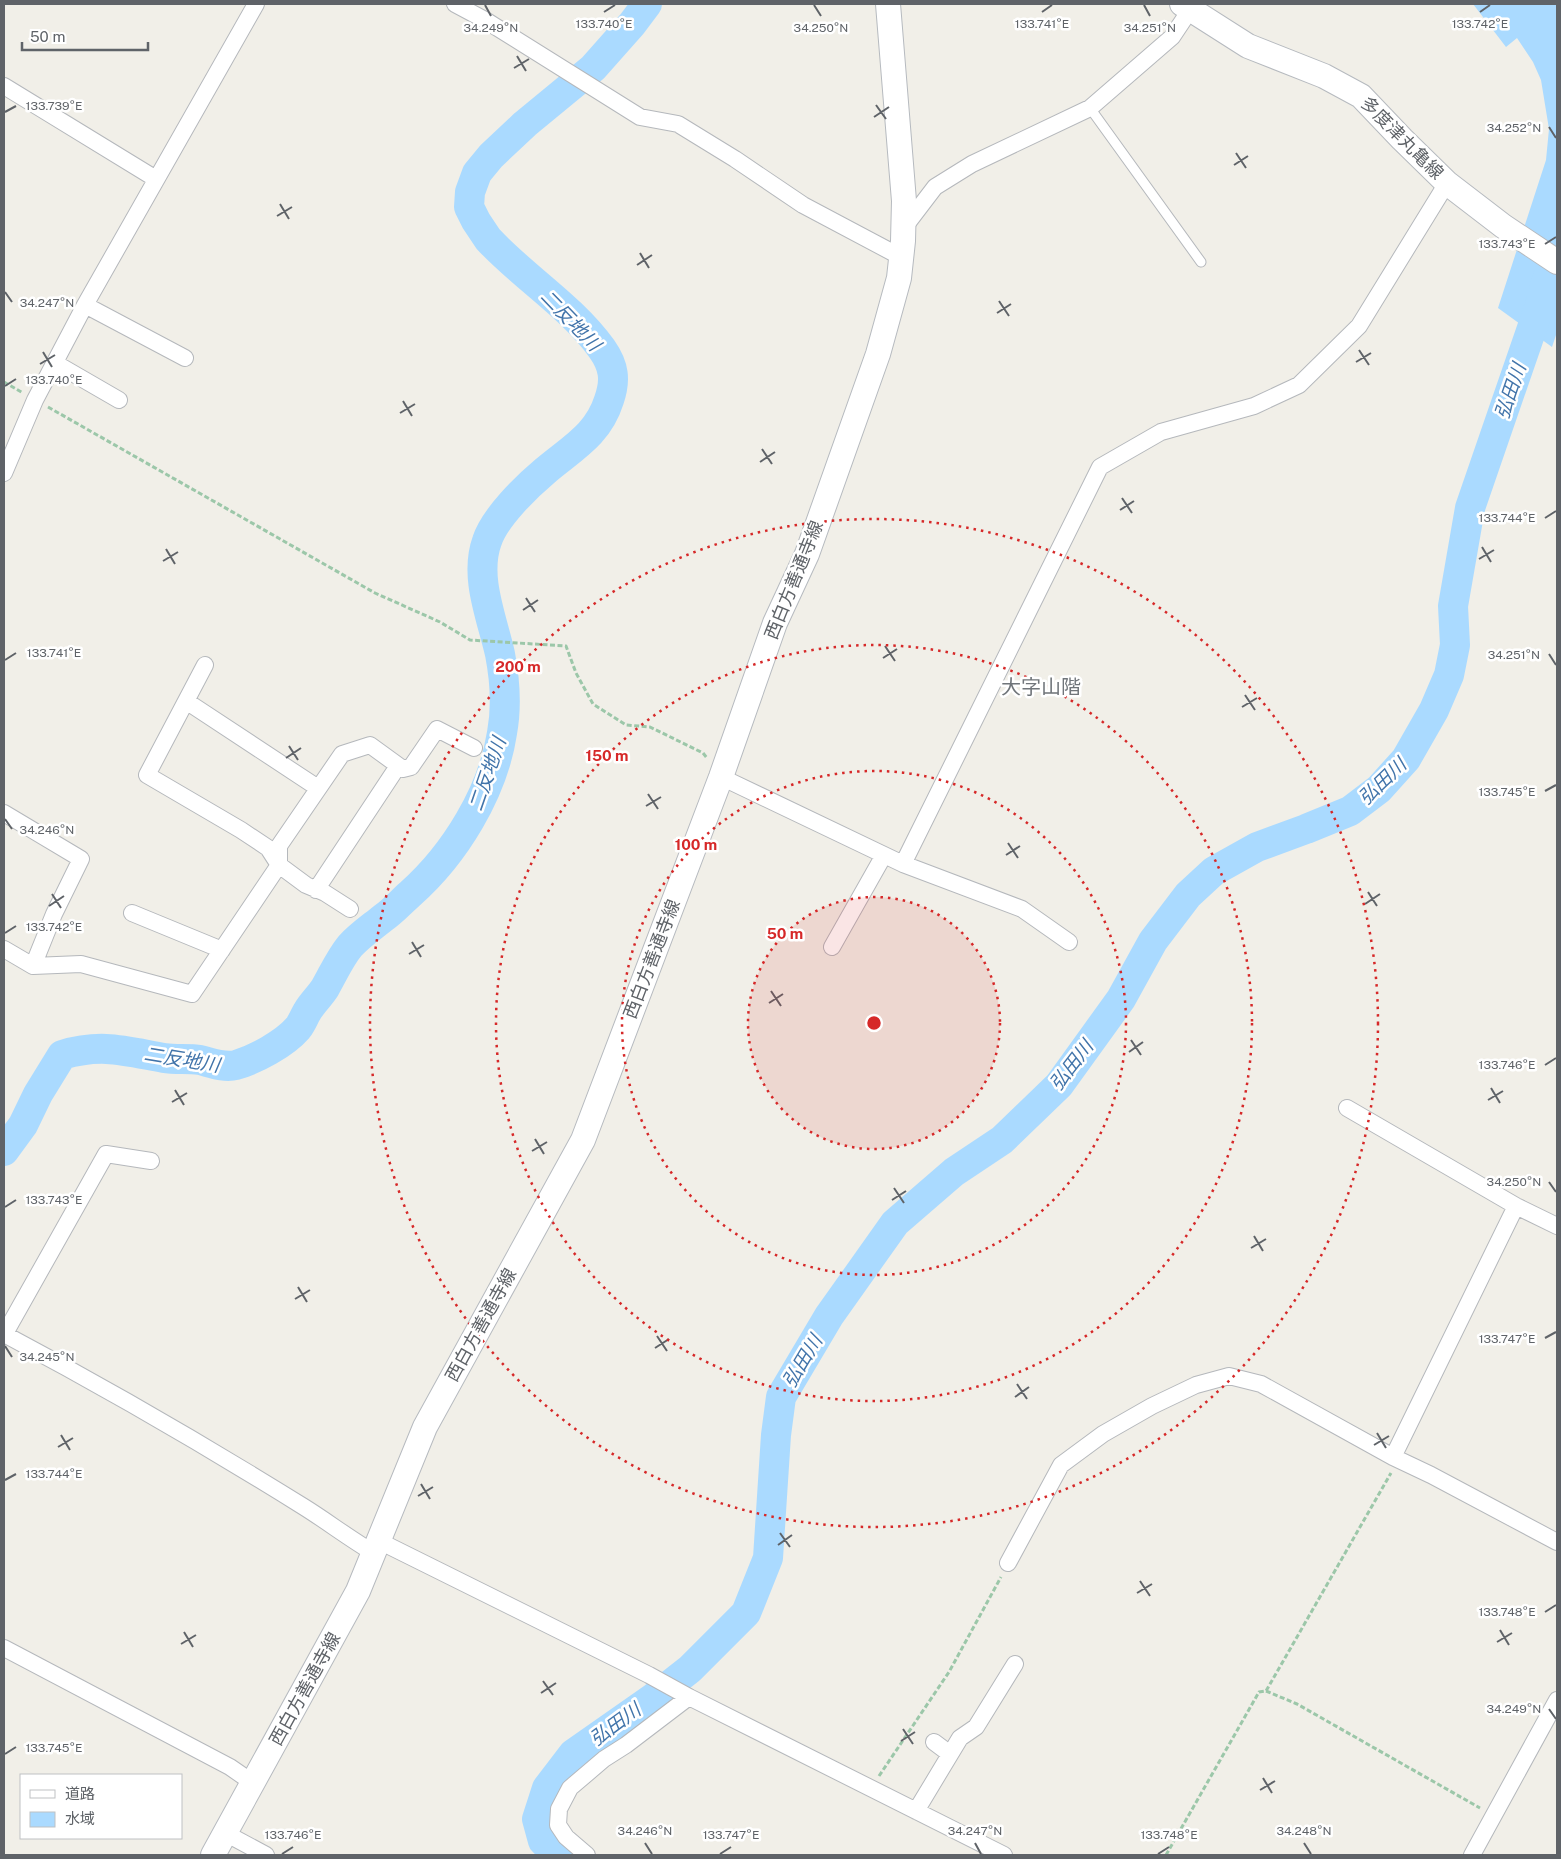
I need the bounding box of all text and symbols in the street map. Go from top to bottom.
text: 133.740°E [576,17,632,31]
text: 133.741°E [1015,17,1069,31]
text: 133.742°E [1452,17,1508,31]
scale bar [22,20,149,52]
text: 34.249°N [464,21,518,35]
text: 34.250°N [794,21,848,35]
text: 34.251°N [1124,21,1176,35]
text: 50 m [30,28,65,45]
street label: 多度津丸亀線 [1357,92,1448,183]
text: 133.739°E [26,99,82,113]
text: 34.252°N [1487,121,1541,135]
text: 133.743°E [1478,237,1536,251]
water label: 二反地川 [537,285,607,356]
text: 34.247°N [20,296,74,310]
water label: 弘田川 [1490,359,1530,422]
text: 133.740°E [26,373,82,387]
text: 133.744°E [1479,511,1536,525]
street label: 西白方善通寺線 [760,517,827,642]
text: 133.741°E [27,646,81,660]
text: 34.251°N [1488,648,1540,662]
text: 200 m [495,658,541,675]
district label: 大字山階 [1001,675,1081,699]
water label: 二反地川 [464,733,510,814]
text: 150 m [585,747,629,764]
water label: 弘田川 [1354,752,1412,809]
text: 133.745°E [1478,785,1536,799]
text: 34.246°N [20,823,74,837]
text: 100 m [675,836,717,853]
street label: 西白方善通寺線 [619,896,684,1021]
text: 133.742°E [26,920,82,934]
text: 50 m [767,925,803,942]
centre of rings [865,1014,883,1032]
water label: 弘田川 [1045,1034,1098,1094]
water label: 二反地川 [143,1042,223,1076]
text: 133.746°E [1479,1058,1535,1072]
text: 34.250°N [1487,1175,1541,1189]
text: 133.743°E [25,1193,83,1207]
street label: 西白方善通寺線 [441,1265,520,1385]
water label: 弘田川 [778,1329,827,1391]
text: 133.747°E [1479,1332,1535,1346]
text: 34.245°N [20,1350,74,1364]
text: 133.744°E [26,1467,83,1481]
text: 133.748°E [1478,1605,1536,1619]
street label: 西白方善通寺線 [265,1629,344,1749]
water label: 弘田川 [585,1697,646,1750]
text: 34.249°N [1487,1702,1541,1716]
text: 133.745°E [25,1741,83,1755]
legend [20,1774,182,1839]
text: 道路 [65,1785,95,1802]
text: 水域 [65,1810,95,1827]
text: 34.246°N [618,1824,672,1838]
text: 34.247°N [948,1824,1002,1838]
text: 34.248°N [1276,1824,1332,1838]
text: 133.746°E [265,1828,321,1842]
text: 133.747°E [703,1828,759,1842]
text: 133.748°E [1140,1828,1198,1842]

